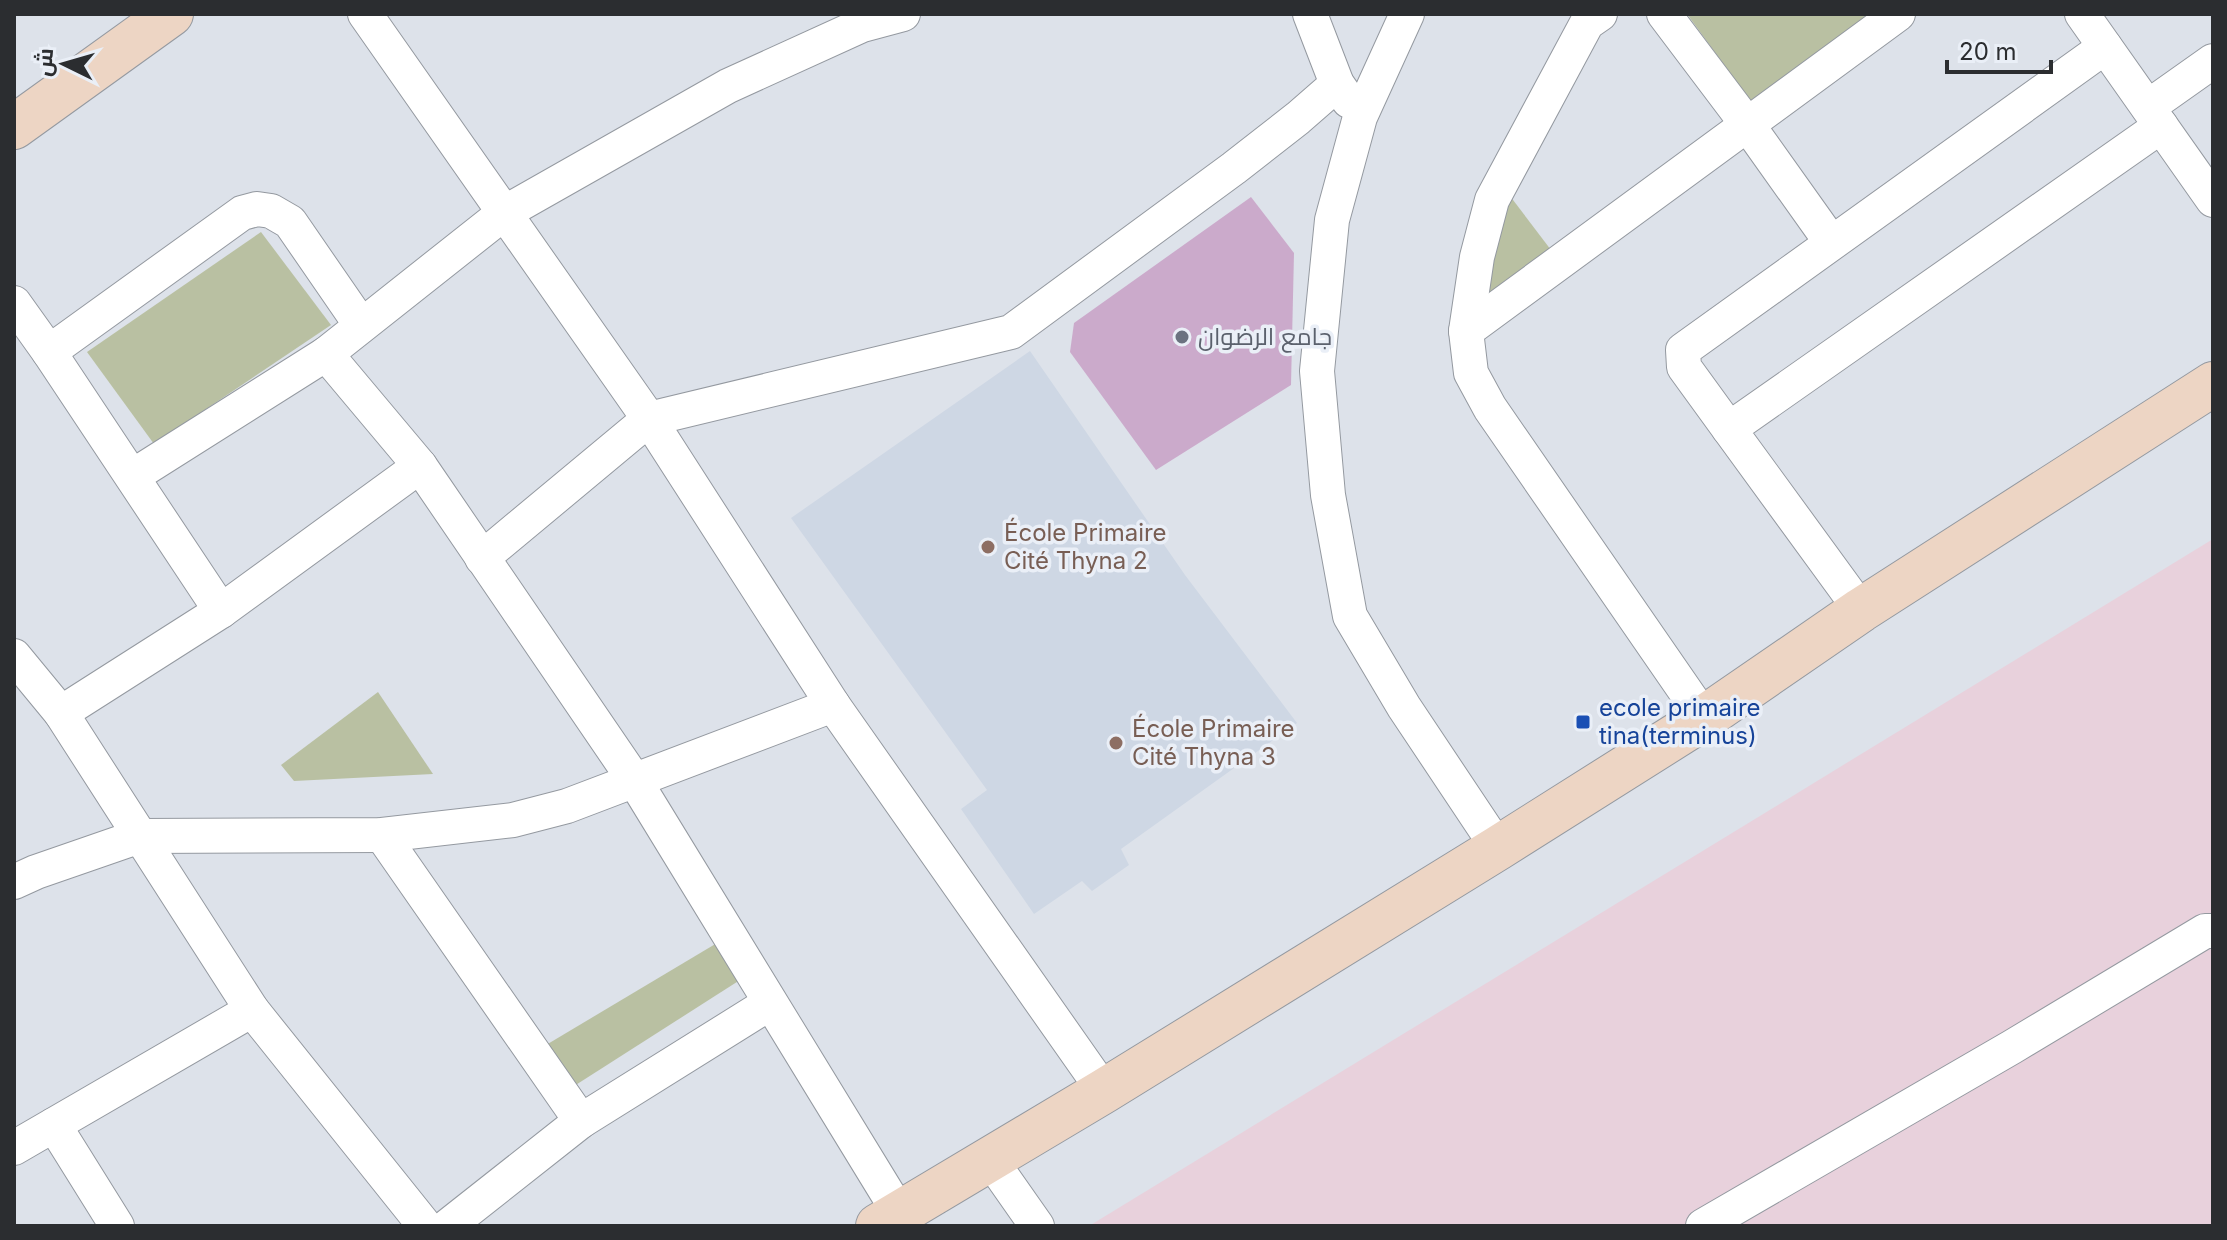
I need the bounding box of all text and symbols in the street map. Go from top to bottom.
north arrow [24,24,104,104]
scale bar [1947,24,2051,74]
text: 20 m [1959,37,2017,66]
text: ش [30,47,59,78]
place label: جامع الرضوان [1198,322,1332,353]
marker: جامع الرضوان [1173,328,1191,346]
place label: École Primaire Cité Thyna 2 [1004,517,1167,575]
marker: École Primaire Cité Thyna 2 [979,538,997,556]
place label: ecole primaire tina(terminus) [1599,693,1761,750]
place label: École Primaire Cité Thyna 3 [1132,713,1295,771]
marker: ecole primaire tina(terminus) [1574,713,1592,731]
marker: École Primaire Cité Thyna 3 [1107,734,1125,752]

